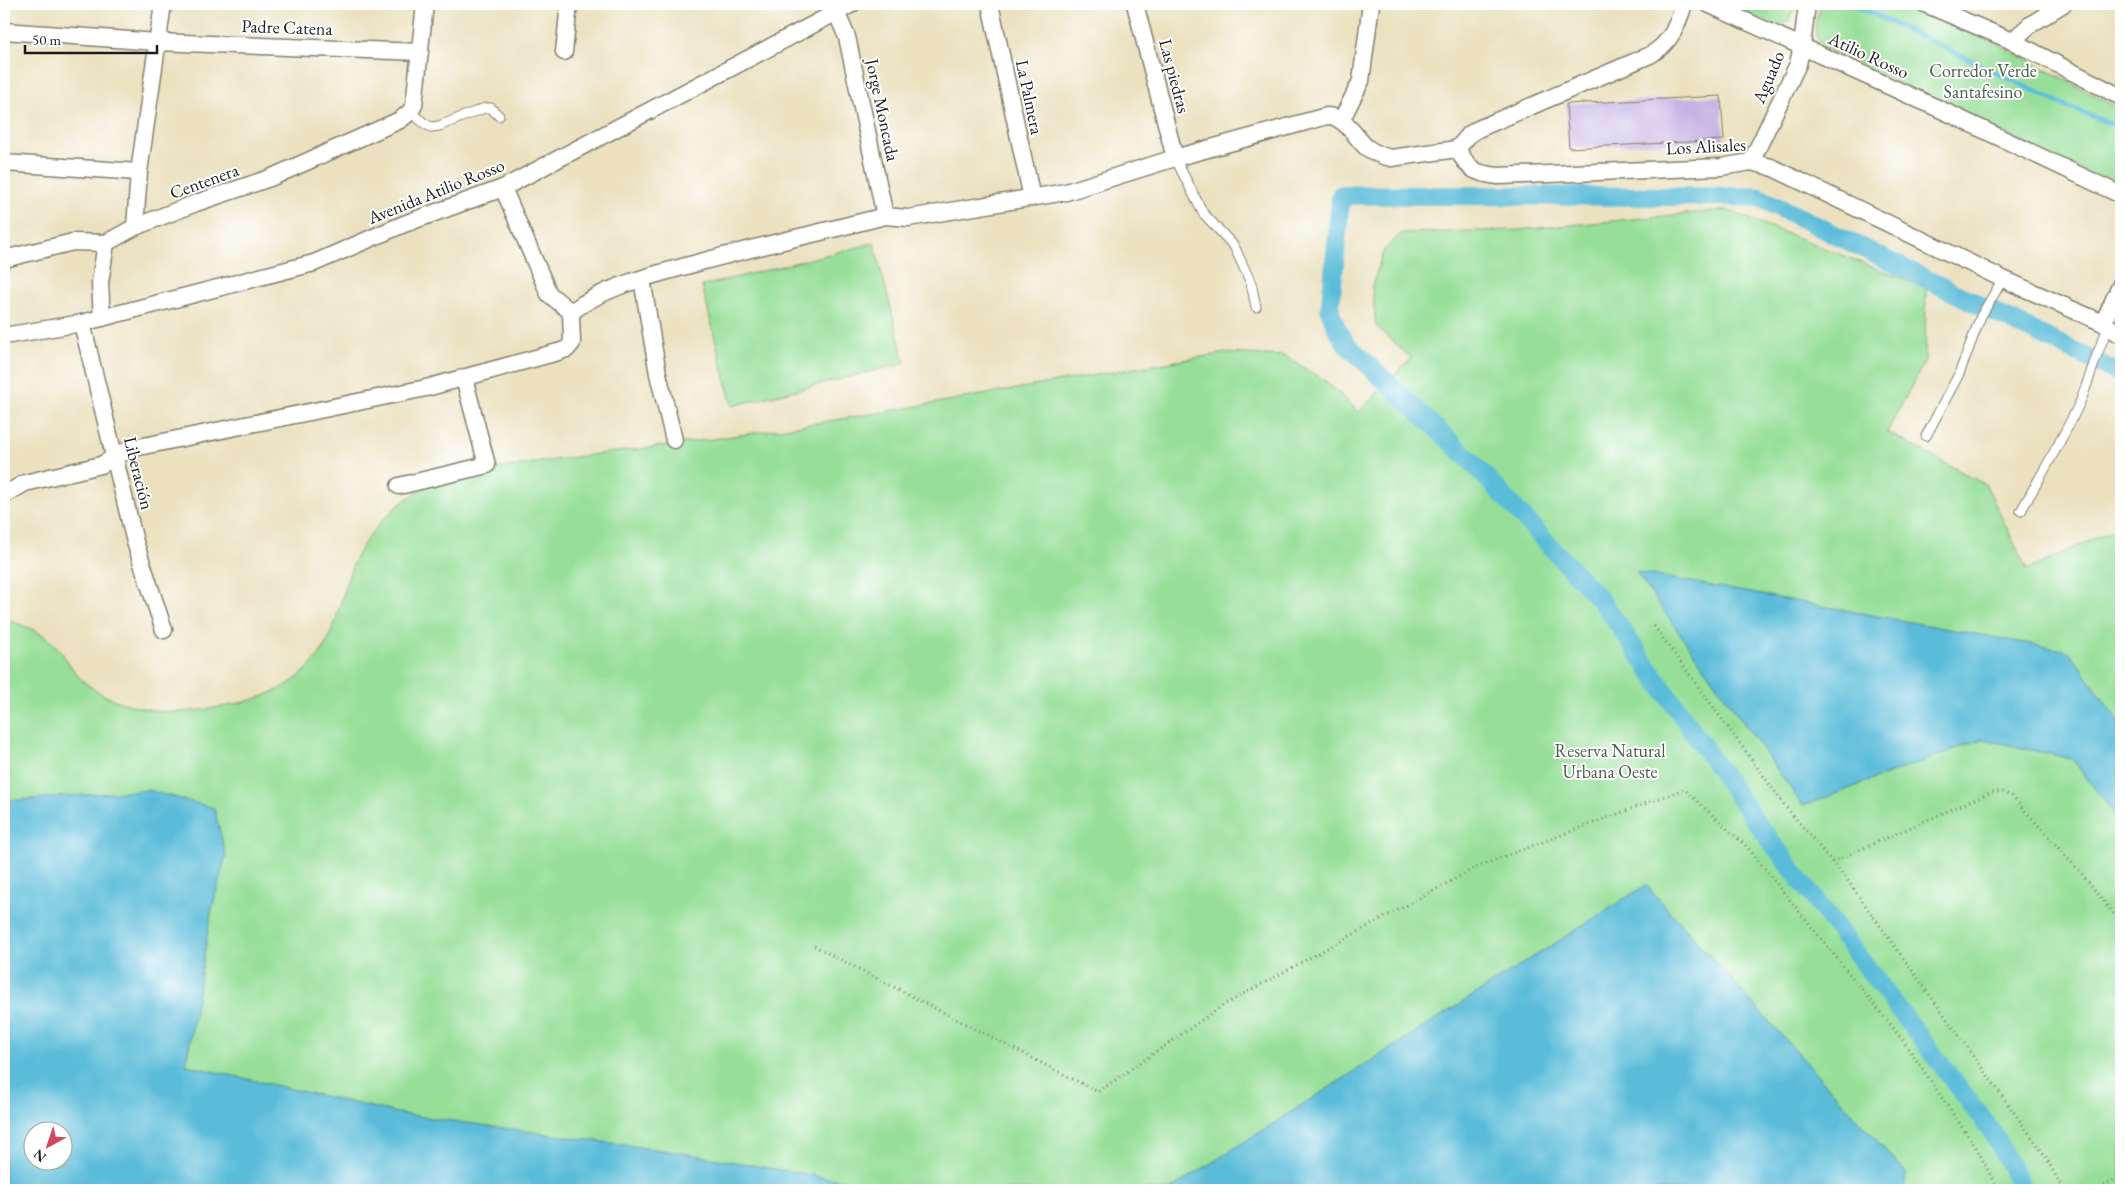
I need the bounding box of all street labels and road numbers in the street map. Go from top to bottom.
street label: Padre Catena [241,14,334,40]
street label: Atilio Rosso [1824,26,1913,84]
street label: Las piedras [1154,36,1196,116]
street label: Aguado [1746,47,1789,108]
street label: Jorge Moncada [860,55,905,164]
street label: La Palmera [1011,57,1049,137]
street label: Los Alisales [1665,132,1747,160]
street label: Avenida Atilio Rosso [363,153,508,229]
street label: Centenera [166,158,242,204]
street label: Liberación [119,434,159,512]

